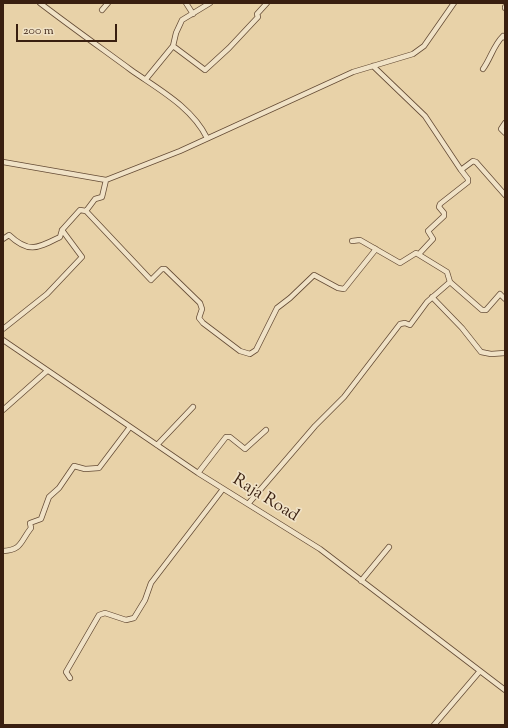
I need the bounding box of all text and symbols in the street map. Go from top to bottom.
scale bar [18,16,119,42]
text: 200 m [23,22,54,40]
street label: Raja Road [228,471,302,527]

